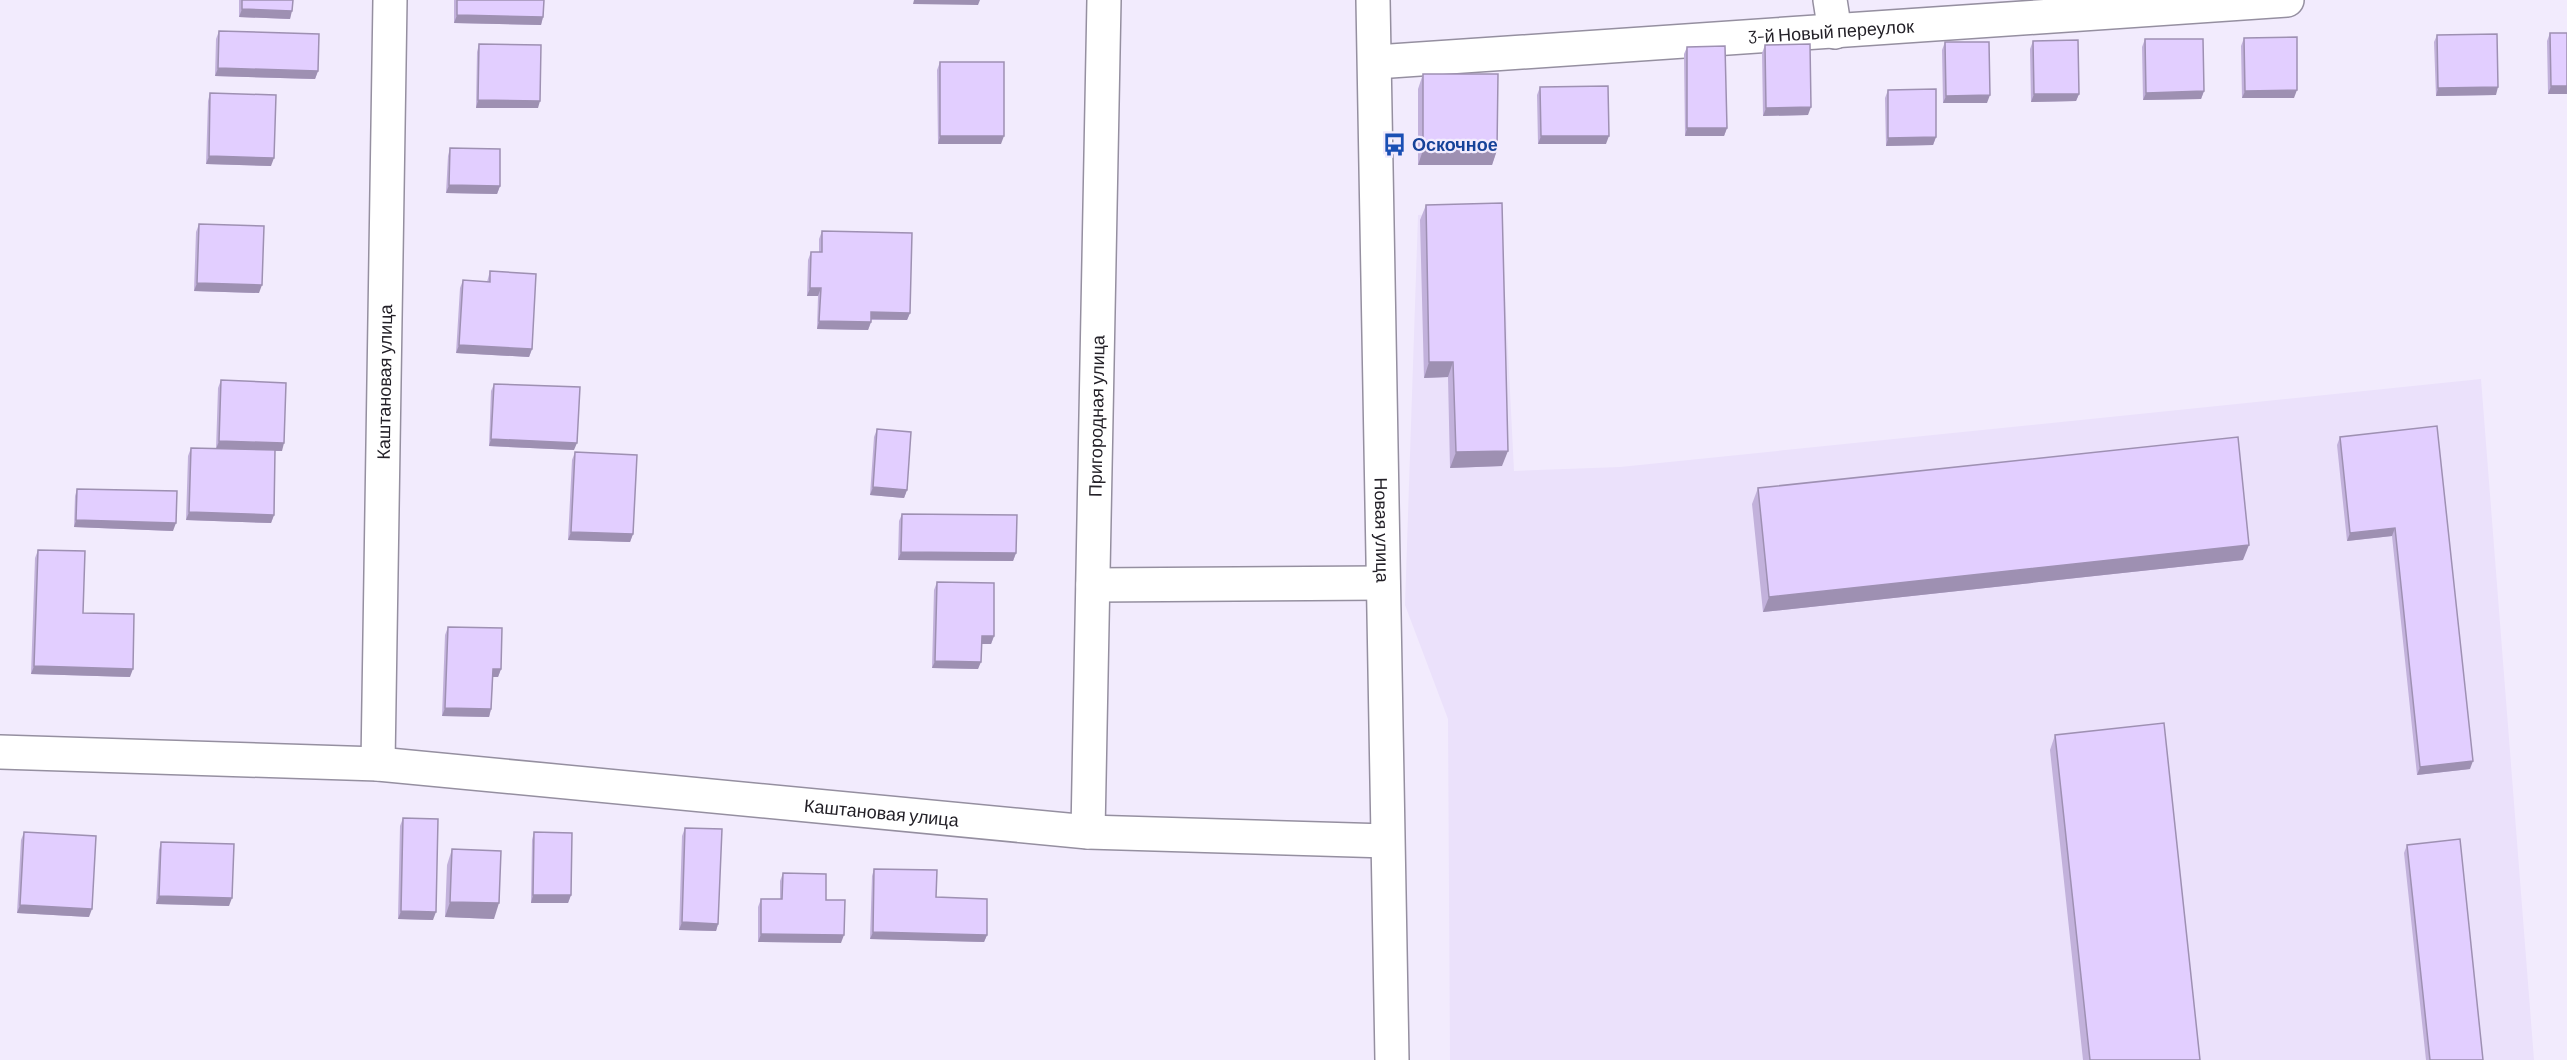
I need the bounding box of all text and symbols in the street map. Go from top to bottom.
street label: 3-й Новый переулок [1747,14,1915,48]
bus stop icon: Оскочное [1381,131,1407,157]
place label: Оскочное [1412,133,1498,155]
street label: Каштановая улица [372,303,396,460]
street label: Пригородная улица [1083,334,1109,497]
street label: Новая улица [1371,477,1394,584]
street label: Каштановая улица [803,794,961,831]

